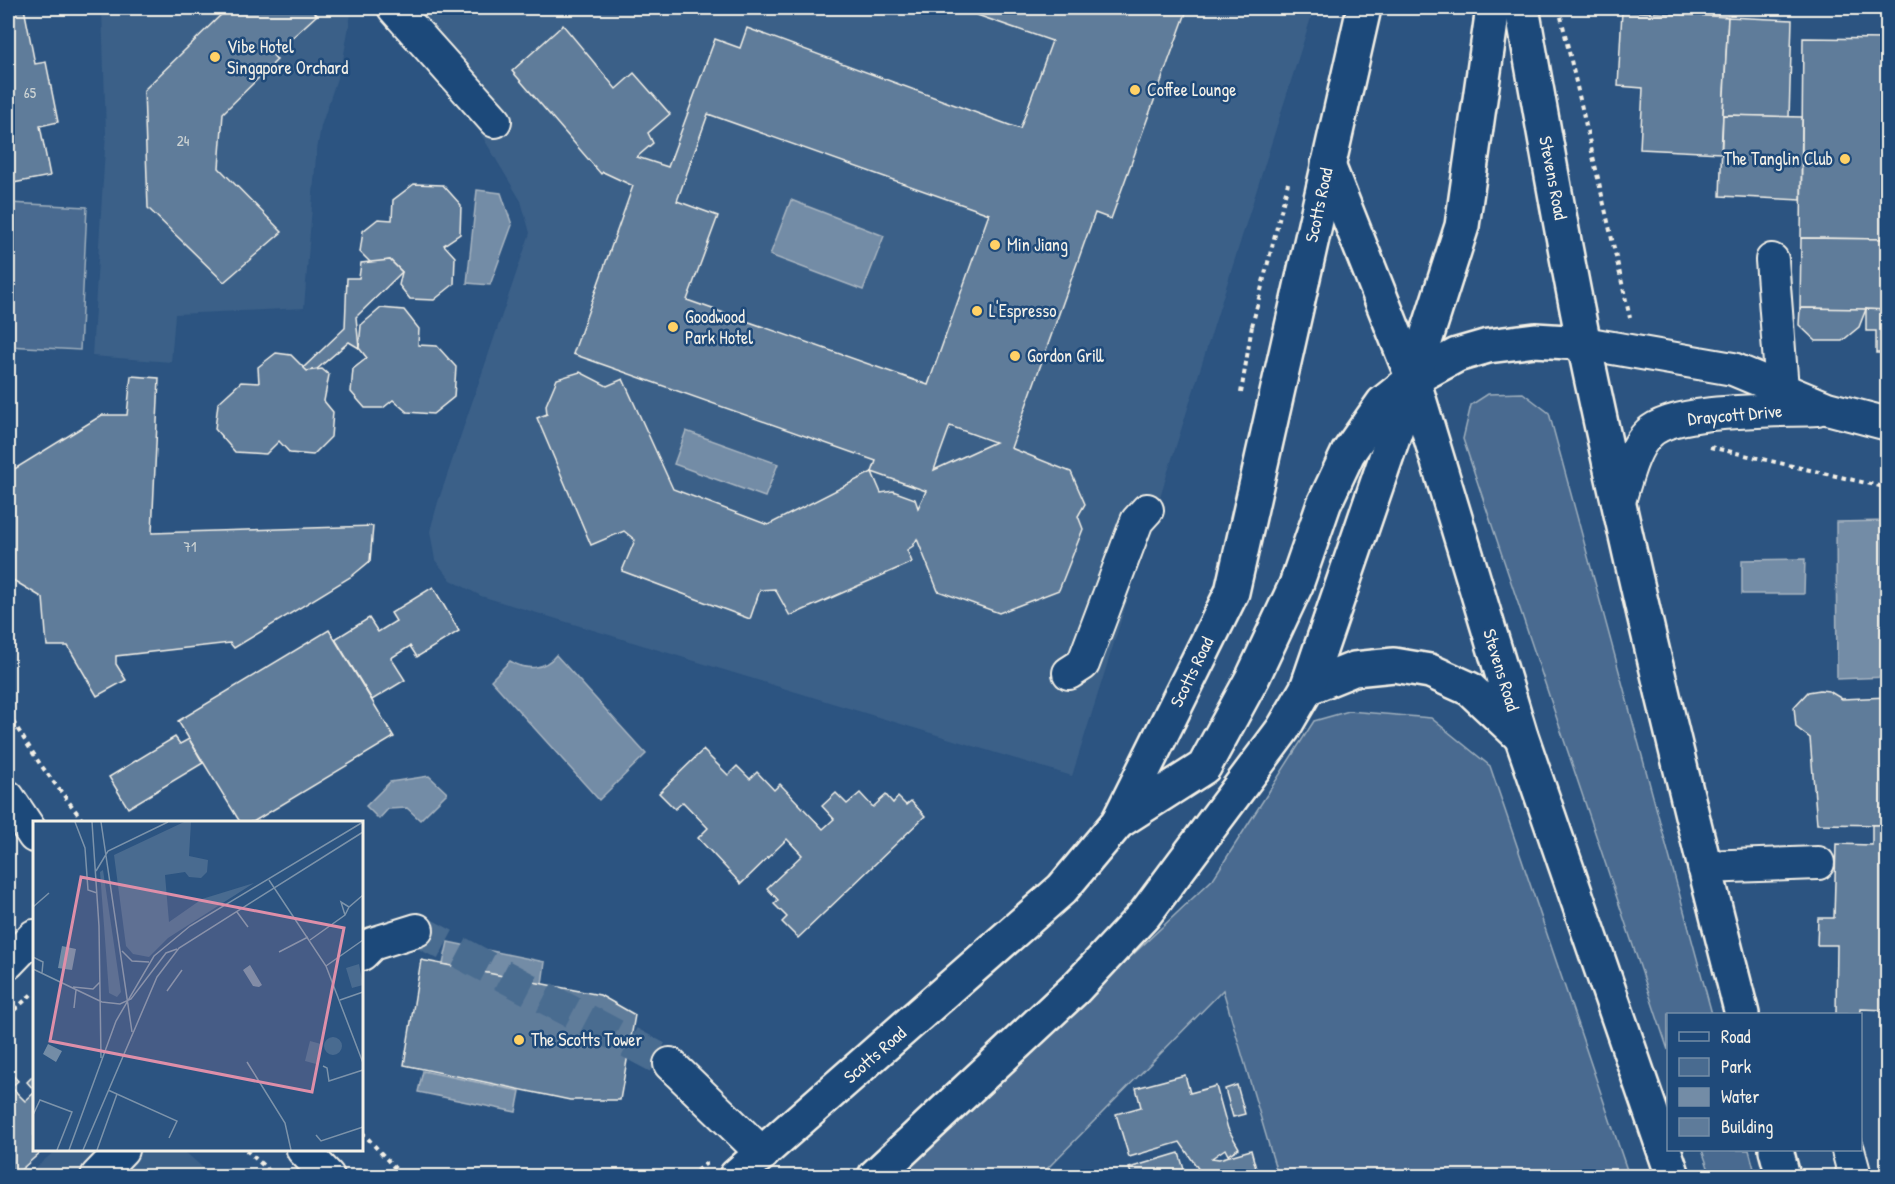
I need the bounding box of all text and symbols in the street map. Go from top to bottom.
place label: Vibe Hotel Singapore Orchard [227,34,348,80]
marker: Vibe Hotel Singapore Orchard [208,50,222,64]
place label: Coffee Lounge [1147,77,1237,102]
house number: 65 [24,82,37,103]
marker: Coffee Lounge [1128,83,1142,97]
house number: 24 [177,130,190,151]
street label: Stevens Road [1533,134,1574,222]
place label: The Tanglin Club [1724,146,1833,171]
marker: The Tanglin Club [1838,152,1852,166]
street label: Scotts Road [1298,165,1339,244]
place label: Min Jiang [1007,232,1068,257]
marker: Min Jiang [988,238,1002,252]
place label: L'Espresso [989,298,1056,323]
place label: Goodwood Park Hotel [685,304,753,350]
marker: L'Espresso [970,304,984,318]
marker: Goodwood Park Hotel [666,320,680,334]
place label: Gordon Grill [1027,343,1104,368]
marker: Gordon Grill [1008,349,1022,363]
street label: Draycott Drive [1687,398,1783,431]
house number: 71 [184,536,196,557]
street label: Stevens Road [1477,626,1526,714]
street label: Scotts Road [1164,632,1219,711]
inset map [33,821,363,1151]
legend [1667,1013,1862,1151]
street label: Scotts Road [838,1020,911,1089]
text: Road [1721,1024,1751,1049]
place label: The Scotts Tower [531,1027,642,1052]
marker: The Scotts Tower [512,1033,526,1047]
text: Park [1721,1054,1752,1079]
text: Water [1721,1084,1759,1109]
text: Building [1721,1114,1773,1139]

